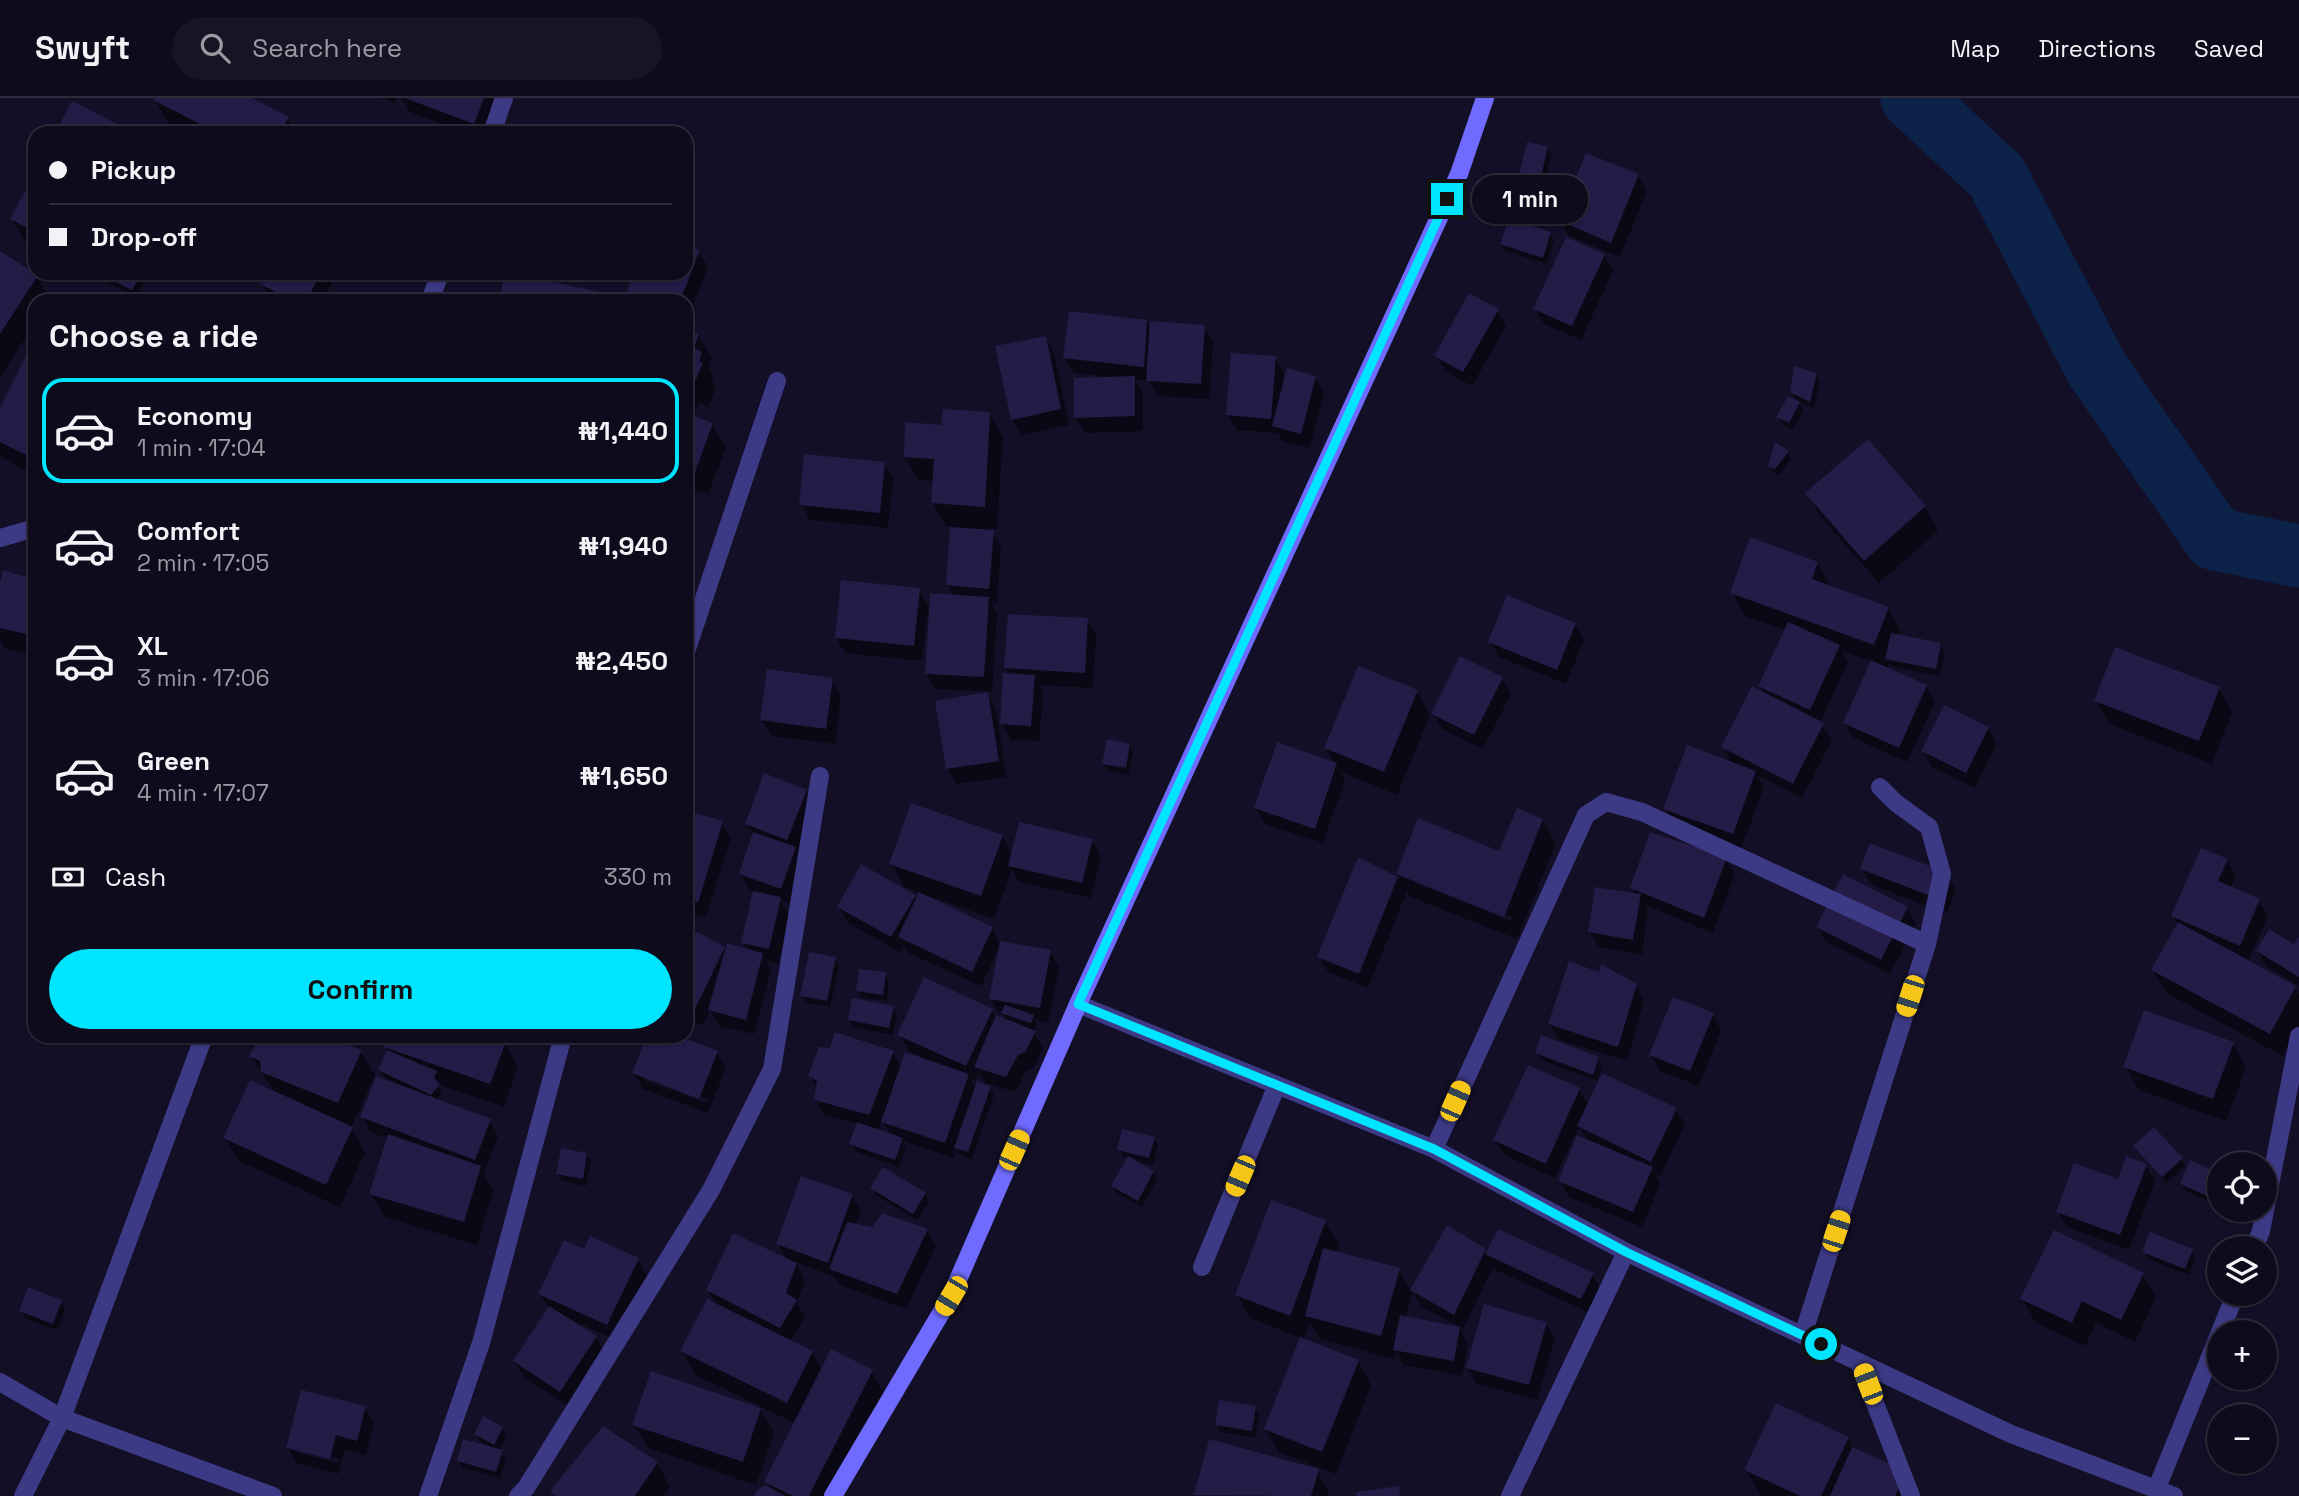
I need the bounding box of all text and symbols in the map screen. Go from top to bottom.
search box [172,17,662,80]
text: Swyft [35,27,130,69]
icon: search [196,29,234,67]
text: Search here [252,31,402,65]
text: Map [1950,33,2000,64]
text: Directions [2038,33,2156,64]
text: Saved [2194,33,2264,64]
text: Pickup [91,153,176,187]
callout: 1 min [1472,174,1587,224]
route end [1431,183,1463,215]
text: 1 min [1502,184,1558,214]
text: Drop-off [91,220,197,254]
text: Choose a ride [49,316,259,356]
icon: car [53,399,116,462]
text: Economy [137,399,253,433]
text: ₦1,440 [578,414,668,448]
text: 1 min · 17:04 [137,433,266,463]
icon: car [53,514,116,577]
text: Comfort [137,514,240,548]
text: ₦1,940 [578,529,668,563]
text: 2 min · 17:05 [137,548,269,578]
icon: car [53,629,116,692]
text: XL [137,629,168,663]
text: ₦2,450 [575,644,668,678]
text: 3 min · 17:06 [137,663,270,693]
icon: car [53,744,116,807]
text: Green [137,744,210,778]
text: ₦1,650 [579,759,668,793]
text: 4 min · 17:07 [137,778,269,808]
icon: cash [49,858,87,896]
text: Cash [105,860,166,894]
text: 330 m [604,862,672,892]
button: Confirm [49,949,672,1029]
car [1894,973,1927,1019]
car [1437,1078,1474,1124]
car [996,1127,1033,1173]
map controls [2207,1152,2277,1474]
button: locate [2207,1152,2277,1222]
car [1223,1153,1258,1199]
car [1820,1208,1853,1254]
button: layers [2207,1236,2277,1306]
car [932,1273,971,1319]
button: + [2207,1320,2277,1390]
route start [1805,1328,1837,1360]
car [1851,1361,1886,1407]
button: − [2207,1404,2277,1474]

